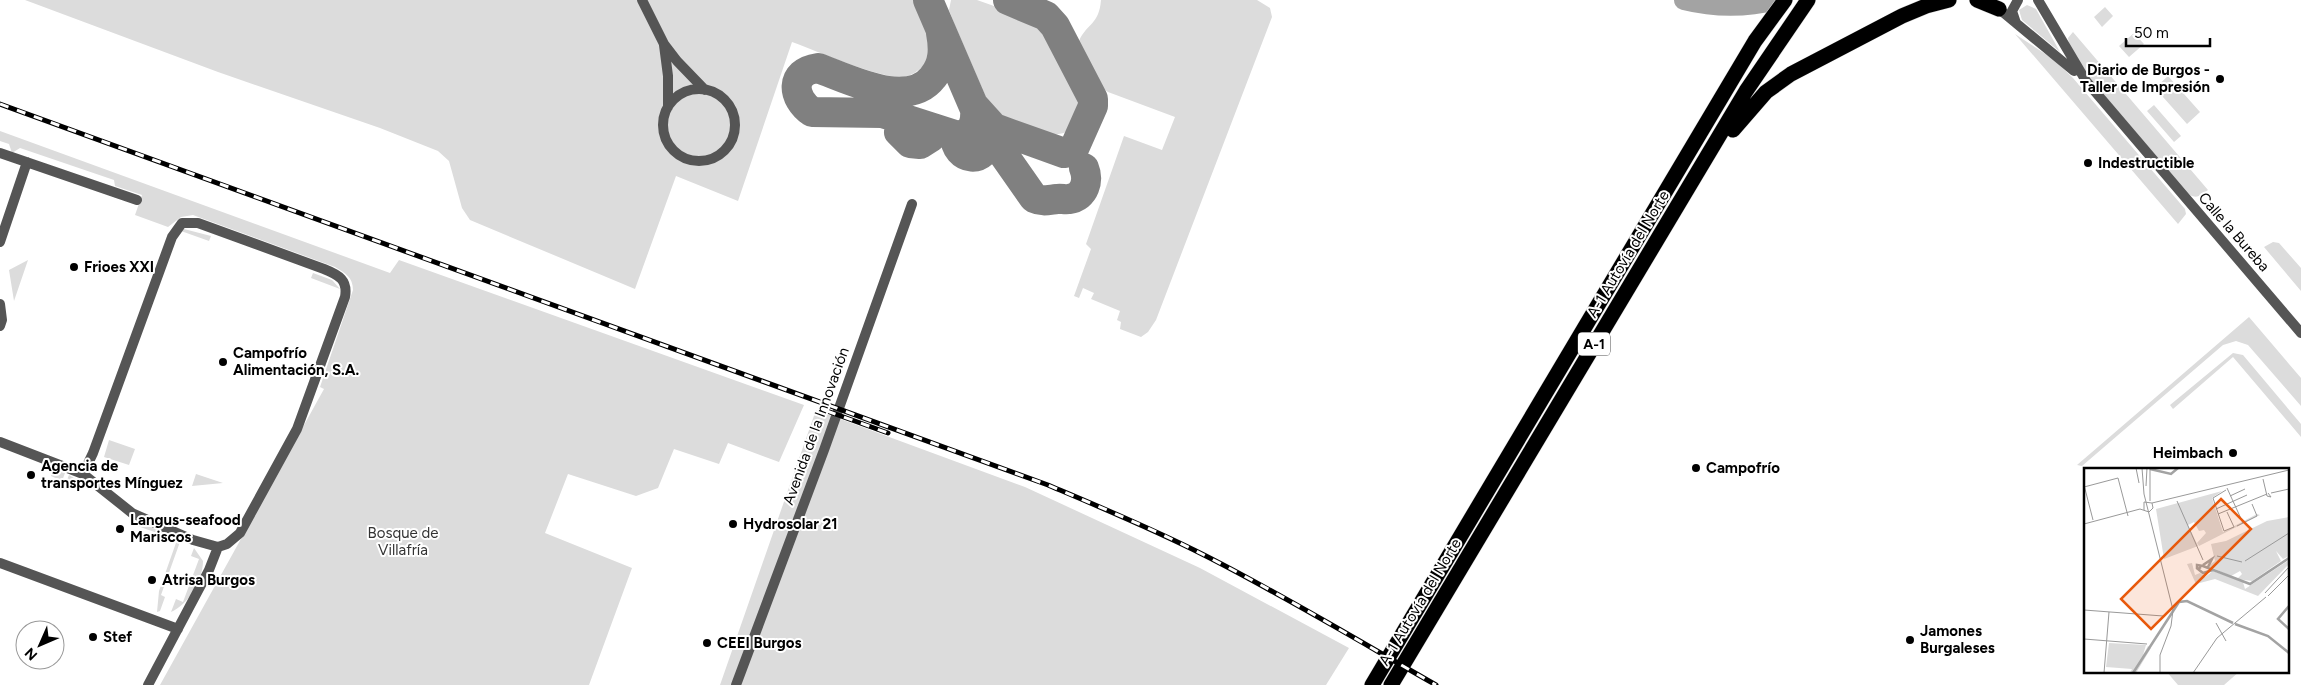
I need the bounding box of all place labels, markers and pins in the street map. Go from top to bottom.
place label: Diario de Burgos - Taller de Impresión [2080,61,2210,96]
marker: Diario de Burgos - Taller de Impresión [2214,73,2226,85]
place label: Indestructible [2098,154,2195,172]
marker: Indestructible [2082,157,2094,169]
place label: Frioes XXI [84,258,154,276]
marker: Frioes XXI [68,261,80,273]
place label: Campofrío Alimentación, S.A. [233,344,359,379]
marker: Campofrío Alimentación, S.A. [217,356,229,368]
place label: Heimbach [2153,444,2223,462]
marker: Heimbach [2227,447,2239,459]
place label: Agencia de transportes Mínguez [41,457,183,492]
place label: Campofrío [1706,459,1780,477]
marker: Campofrío [1690,462,1702,474]
marker: Agencia de transportes Mínguez [25,469,37,481]
place label: Langus-seafood Mariscos [130,511,241,546]
place label: Hydrosolar 21 [743,515,838,533]
marker: Hydrosolar 21 [727,518,739,530]
marker: Langus-seafood Mariscos [114,523,126,535]
place label: Atrisa Burgos [162,571,255,589]
marker: Atrisa Burgos [146,574,158,586]
place label: Jamones Burgaleses [1920,622,1995,657]
place label: Stef [103,628,132,646]
marker: Stef [87,631,99,643]
place label: CEEI Burgos [717,634,802,652]
marker: Jamones Burgaleses [1904,634,1916,646]
marker: CEEI Burgos [701,637,713,649]

